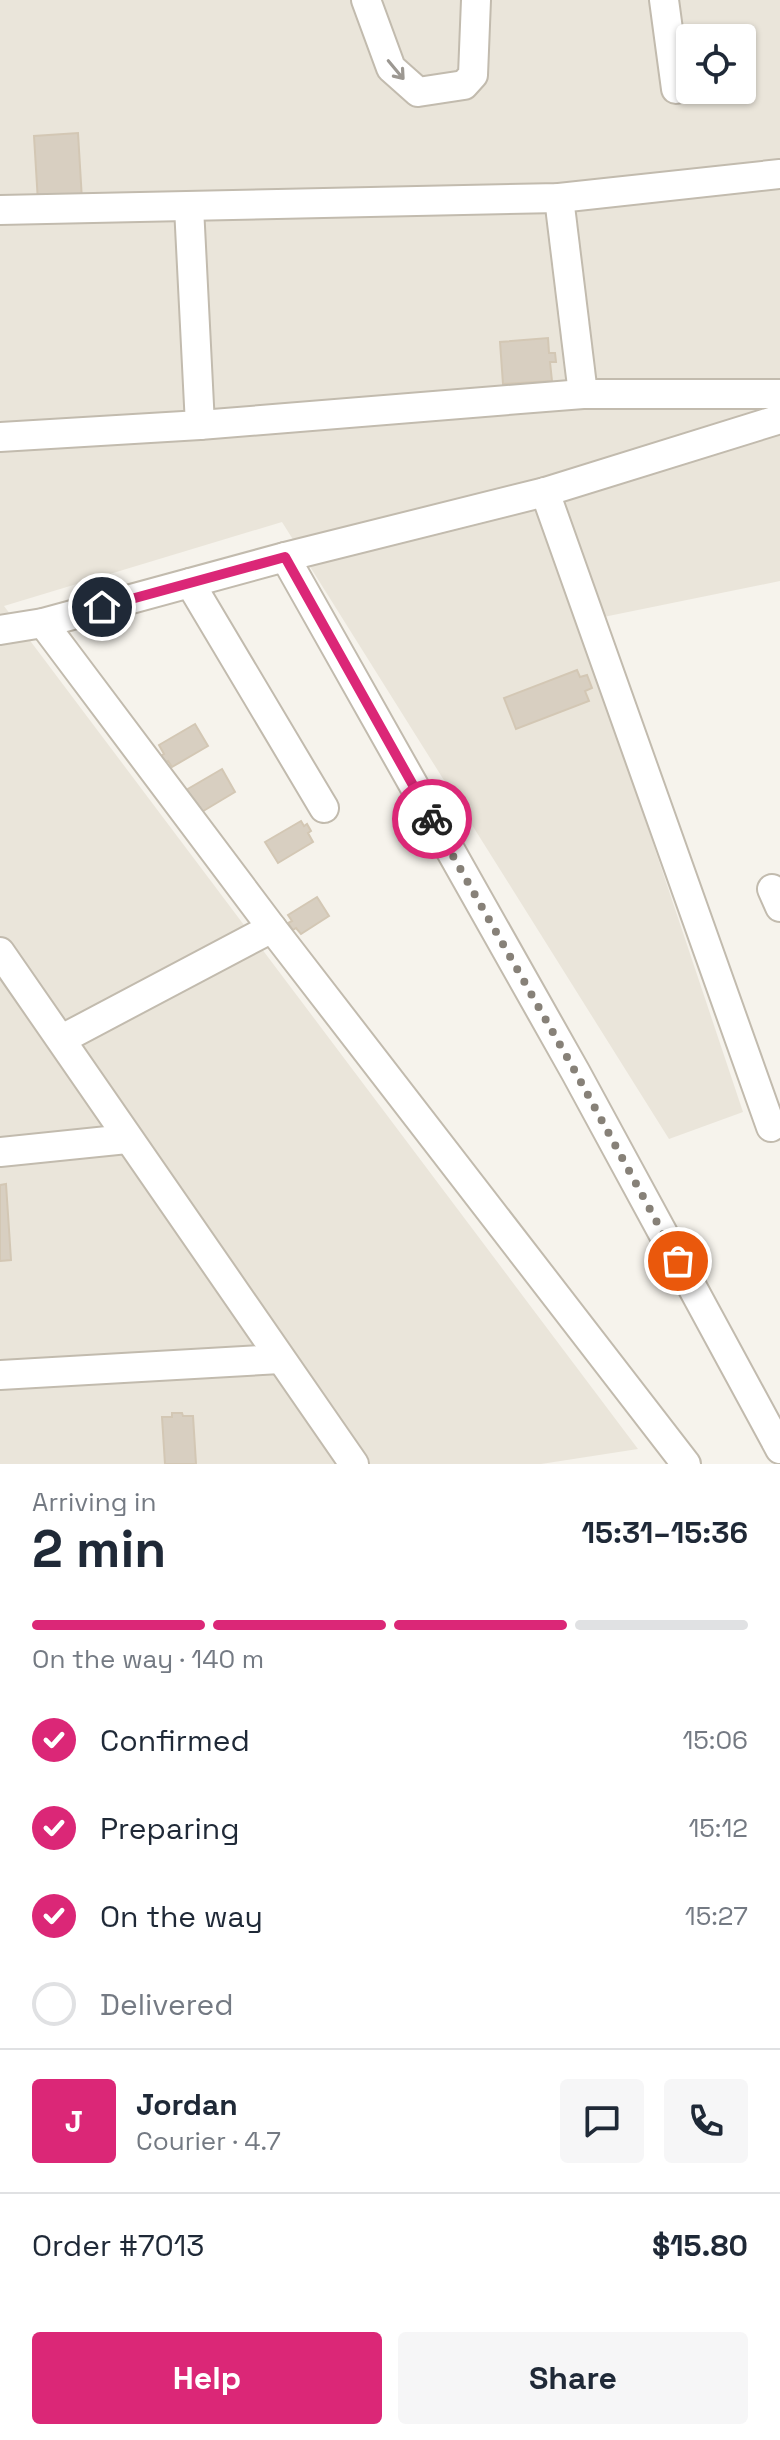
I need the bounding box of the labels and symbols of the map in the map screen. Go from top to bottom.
one-way arrow [387,60,405,81]
pin [68,573,136,641]
courier [392,779,472,859]
pin [644,1227,712,1295]

